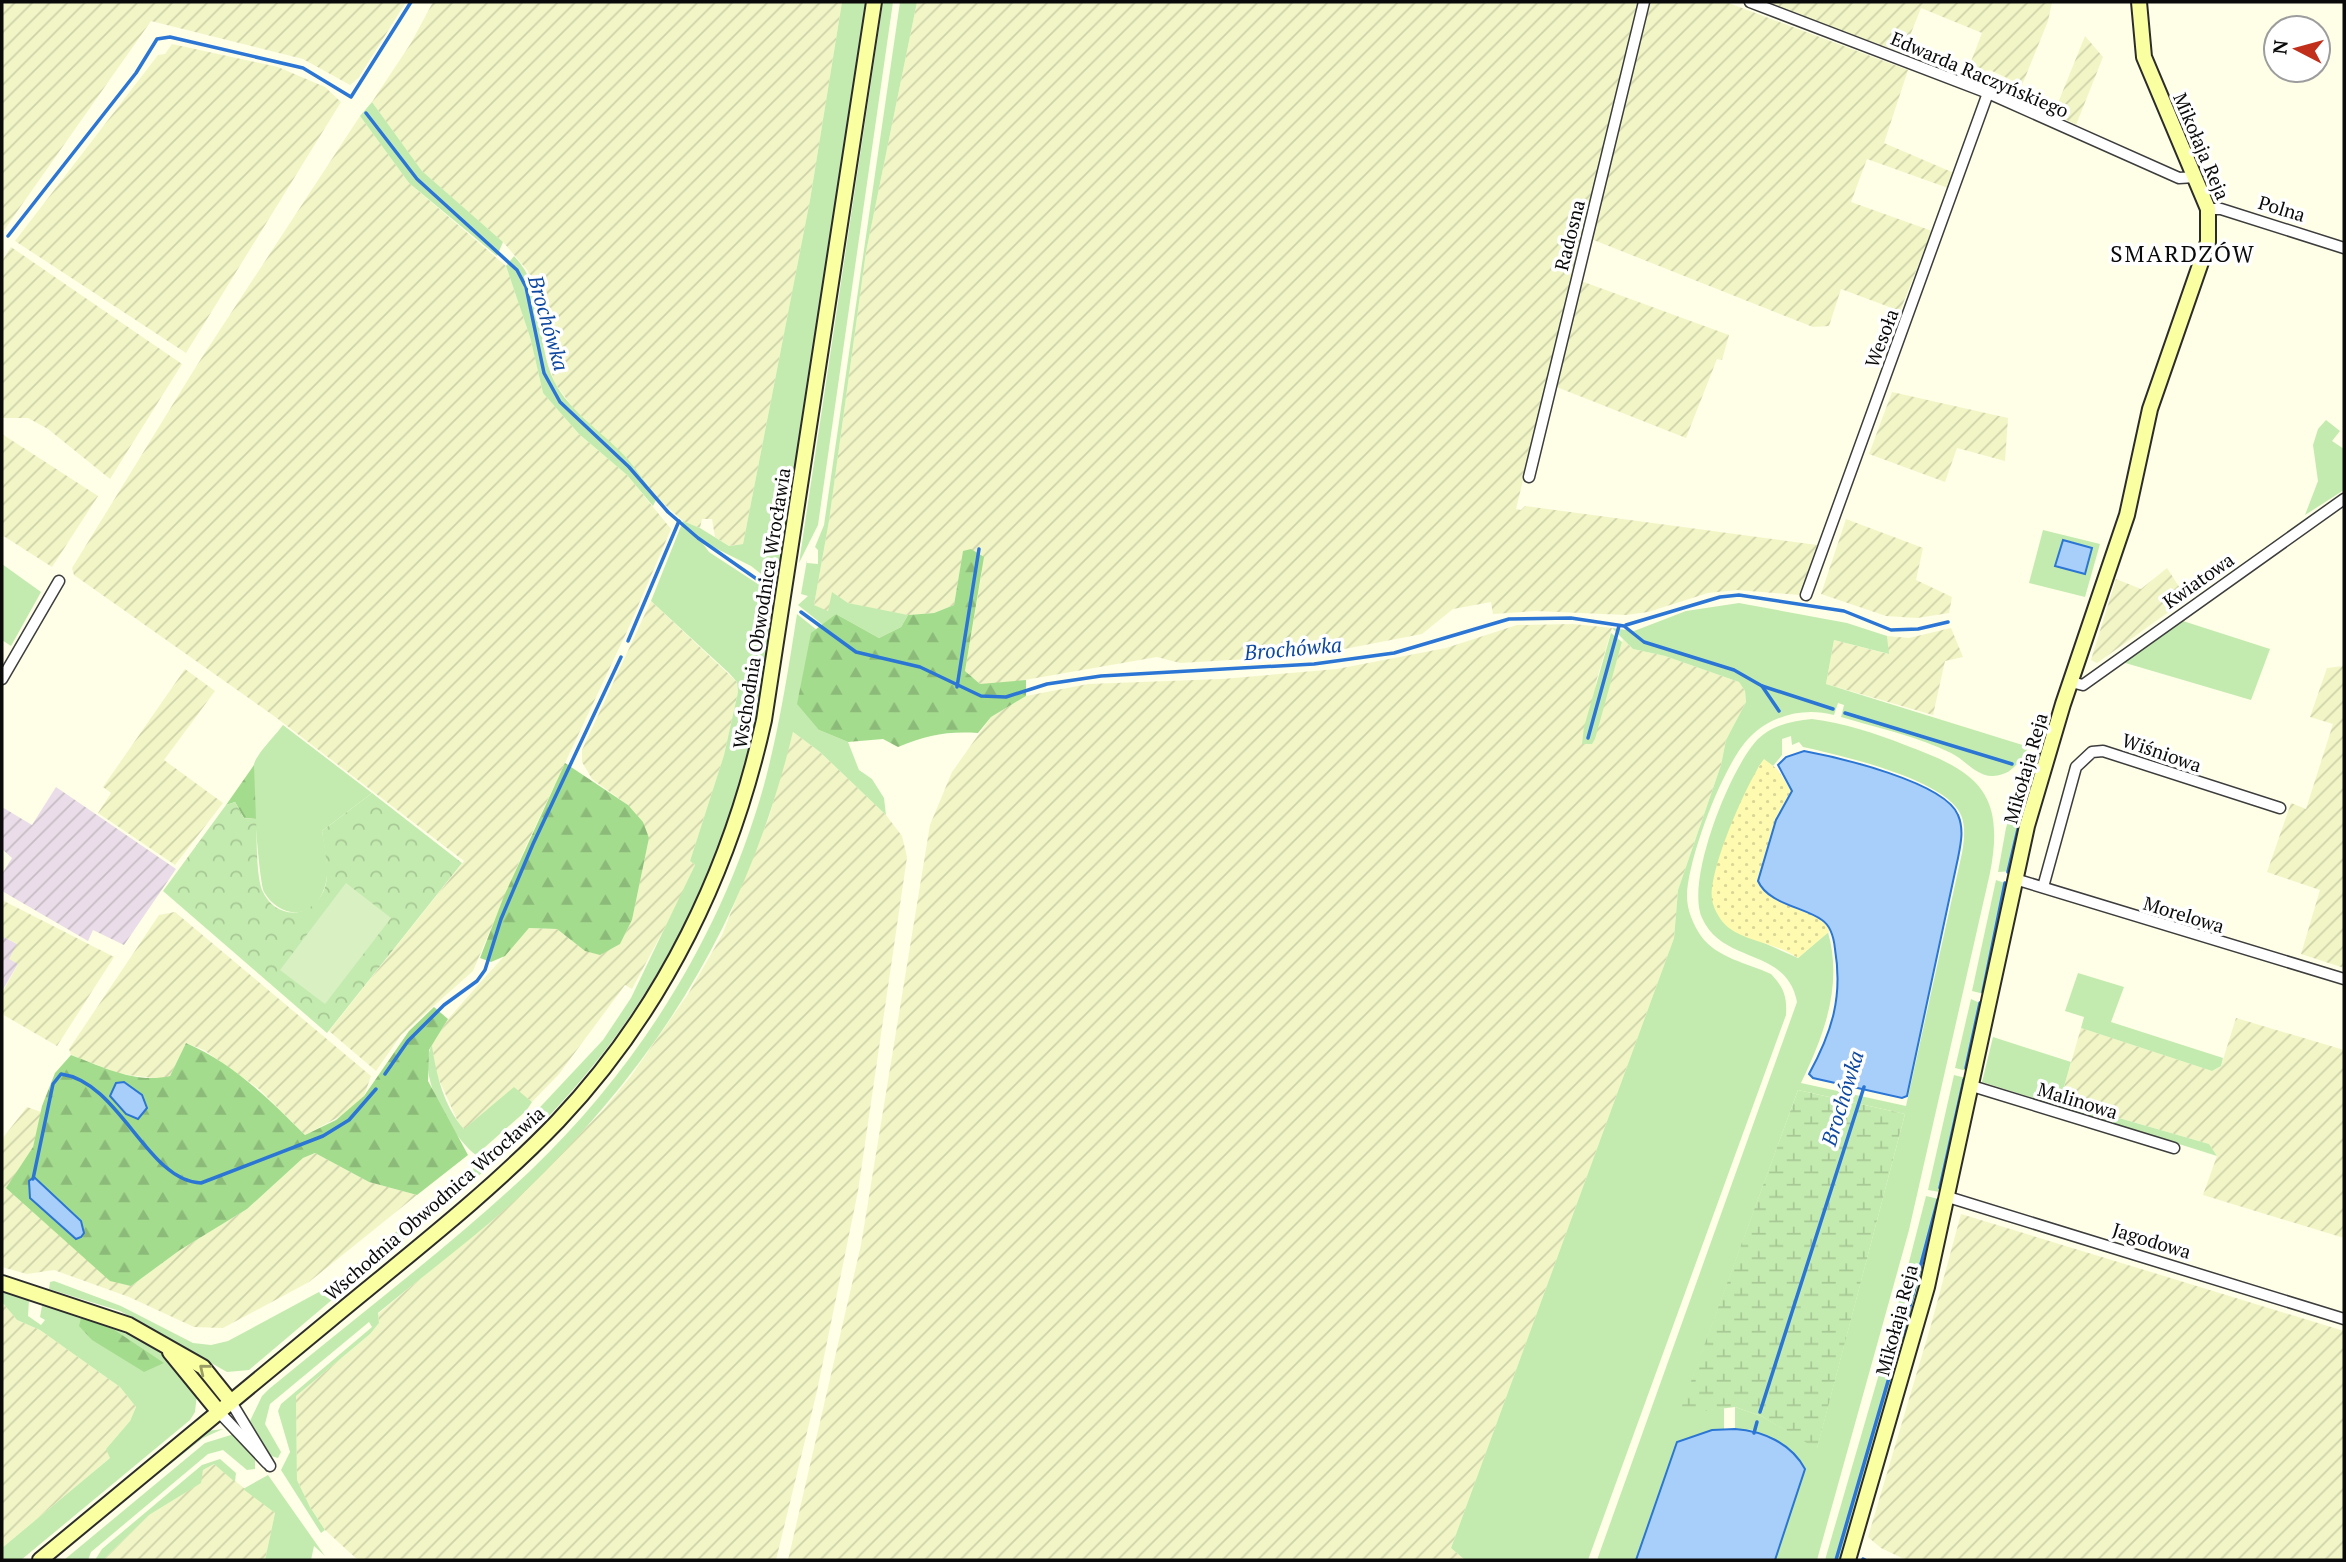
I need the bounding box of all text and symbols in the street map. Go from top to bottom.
north arrow [2262,14,2332,84]
street label: Edwarda Raczyńskiego [1887,25,2073,123]
text: N [2266,38,2293,56]
street label: Mikołaja Reja [2168,89,2236,204]
street label: Polna [2255,189,2309,227]
street label: Radosna [1548,197,1590,273]
district label: SMARDZÓW [2110,238,2256,269]
water label: Brochówka [522,271,576,374]
street label: Wesoła [1858,305,1904,371]
street label: Wschodnia Obwodnica Wrocławia [726,465,796,750]
street label: Kwiatowa [2158,546,2239,614]
water label: Brochówka [1242,630,1343,666]
street label: Mikołaja Reja [1997,709,2053,826]
street label: Wiśniowa [2119,727,2205,777]
street label: Morelowa [2141,890,2228,938]
water label: Brochówka [1814,1047,1870,1150]
street label: Malinowa [2035,1076,2121,1124]
street label: Wschodnia Obwodnica Wrocławia [319,1100,550,1306]
street label: Jagodowa [2110,1216,2195,1264]
street label: Mikołaja Reja [1869,1261,1923,1378]
one-way arrow [199,1365,211,1378]

